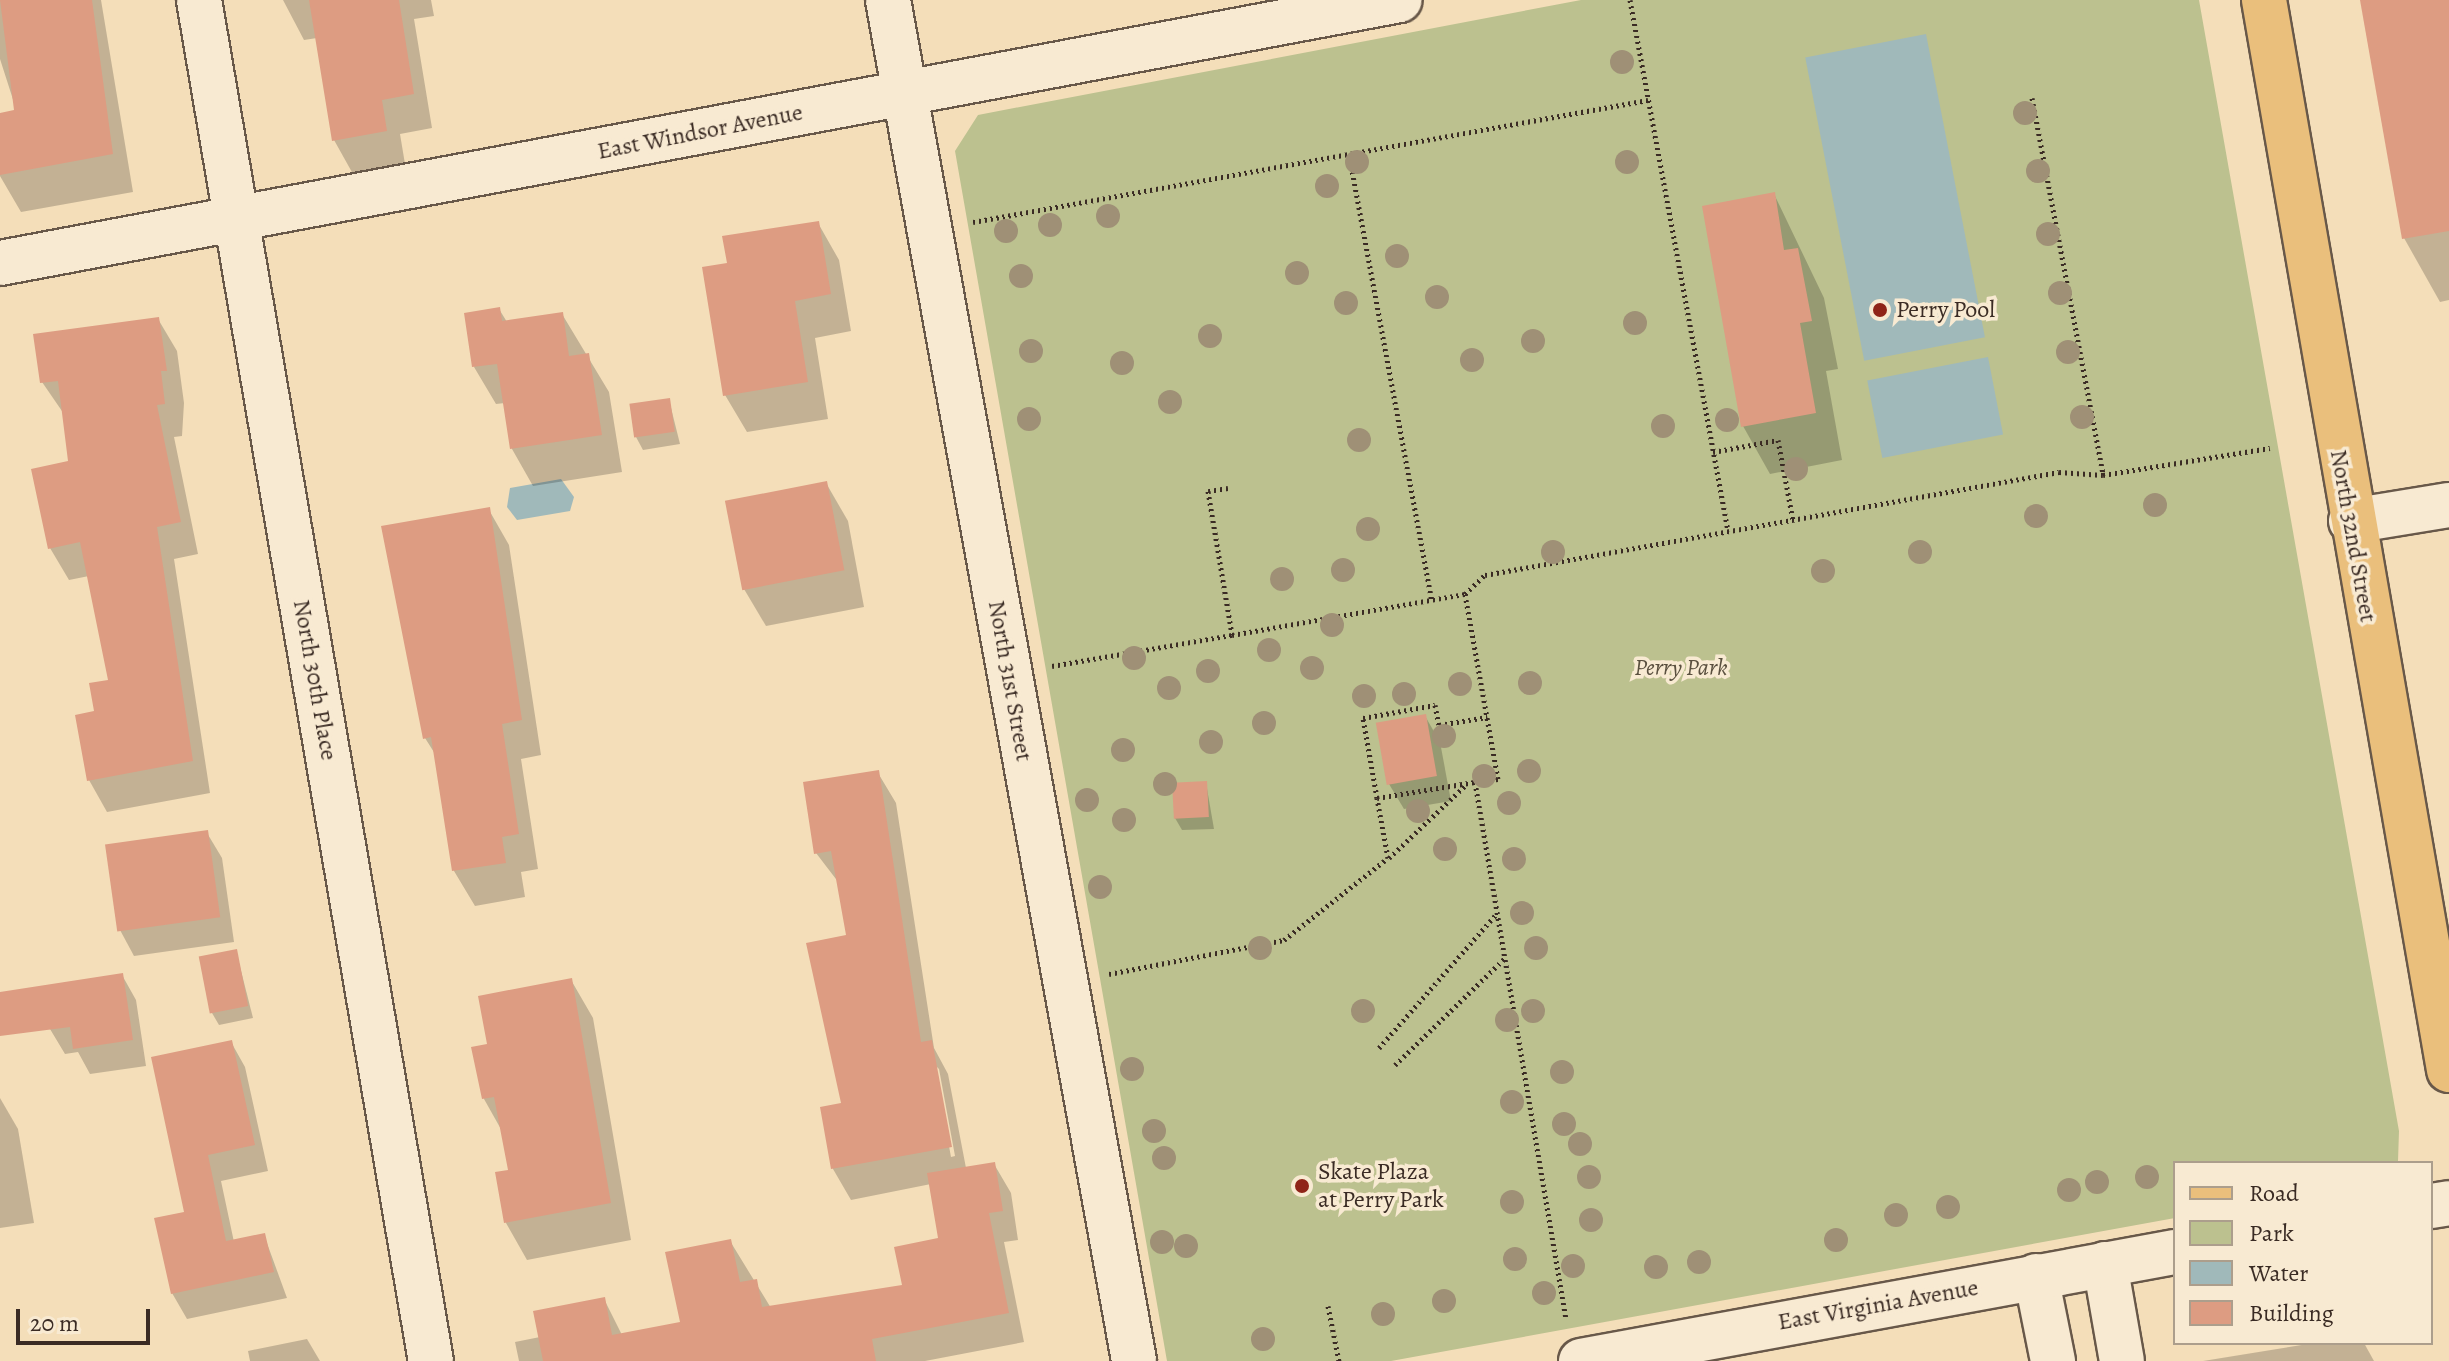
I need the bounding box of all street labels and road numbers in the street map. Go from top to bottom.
street label: East Windsor Avenue [595,98,805,166]
street label: North 32nd Street [2324,448,2382,624]
street label: North 30th Place [287,597,343,763]
street label: North 31st Street [982,598,1038,764]
street label: East Virginia Avenue [1776,1273,1980,1337]

